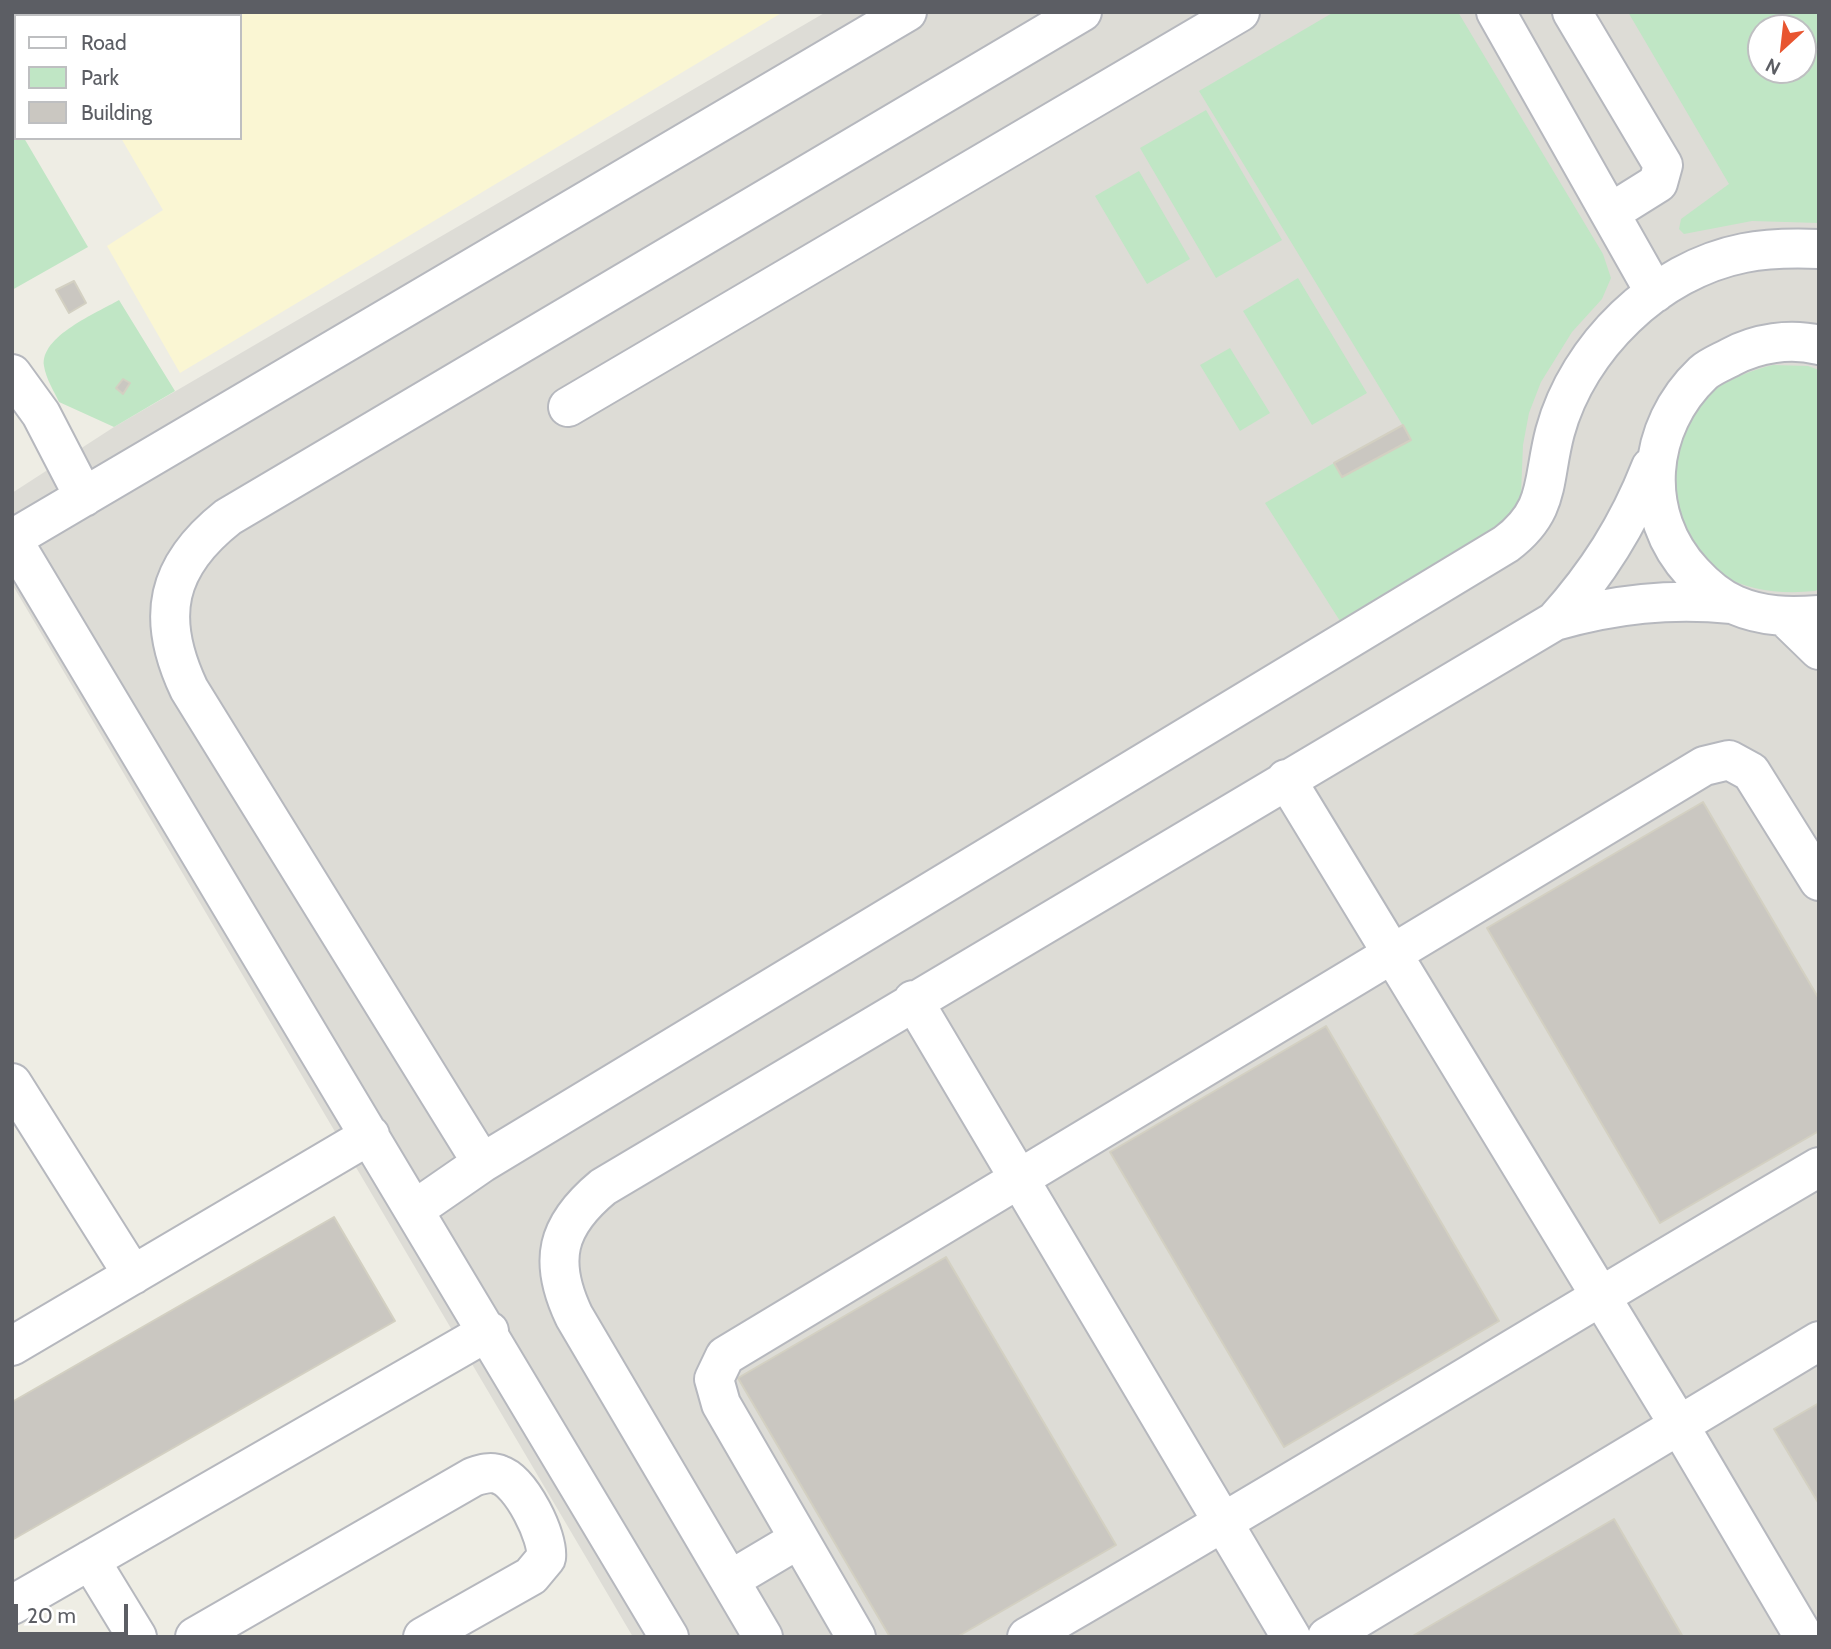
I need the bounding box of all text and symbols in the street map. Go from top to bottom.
legend [14,14,242,140]
north arrow [1747,14,1817,84]
text: Road [81,30,127,55]
text: N [1762,53,1784,80]
text: Park [81,65,119,90]
text: Building [81,100,152,125]
scale bar [18,1590,131,1634]
text: 20 m [27,1603,76,1628]

